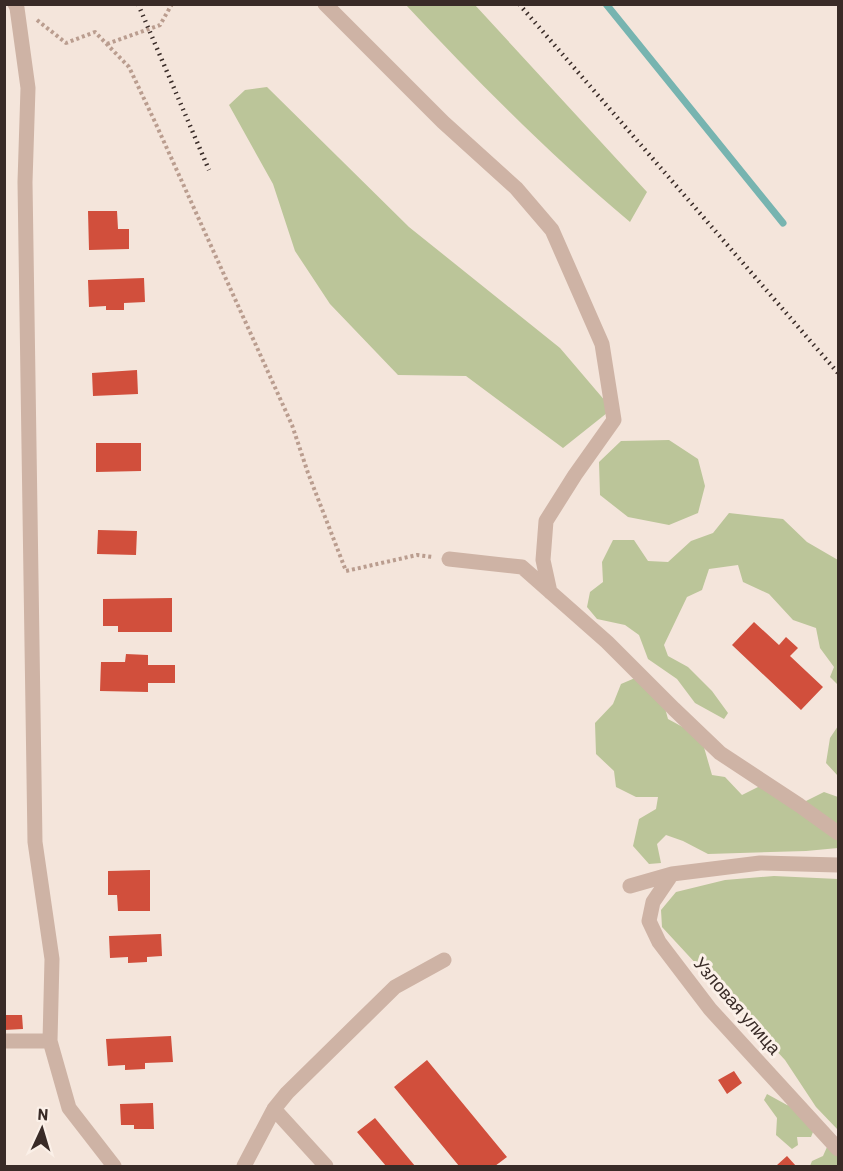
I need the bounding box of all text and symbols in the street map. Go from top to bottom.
street label: Узловая улица [690,952,787,1059]
north arrow [12,1099,72,1159]
text: N [37,1104,49,1123]

